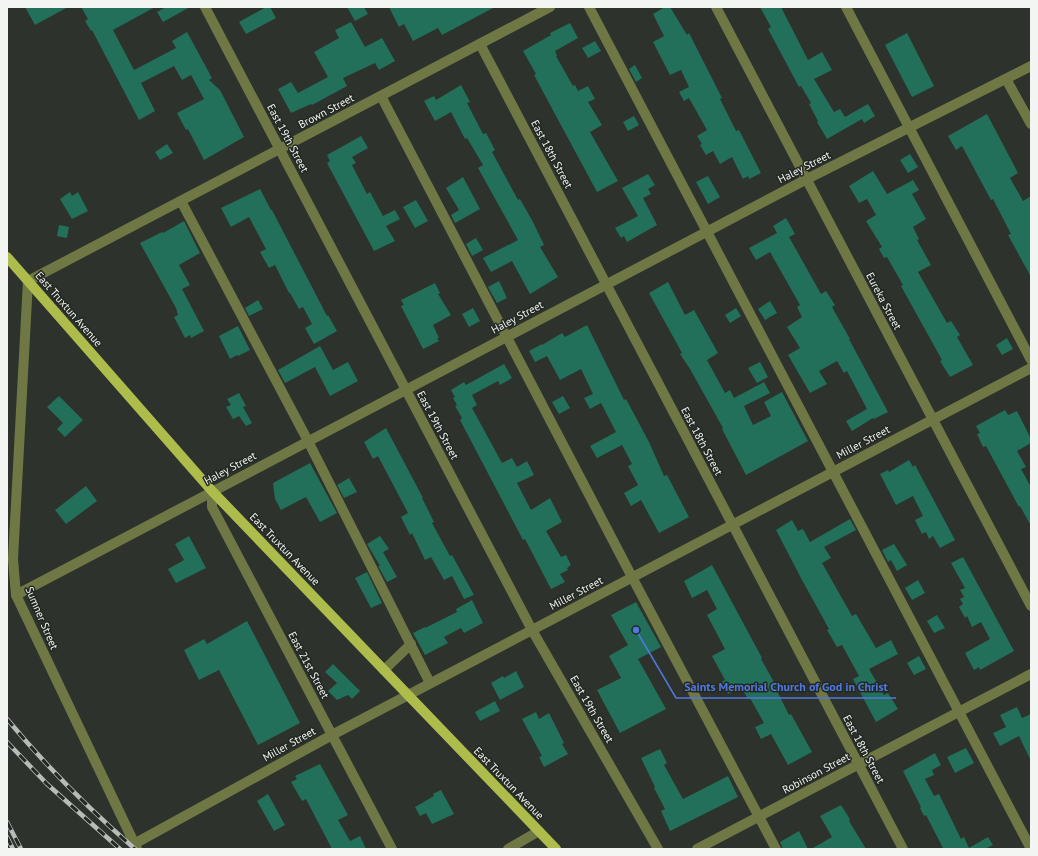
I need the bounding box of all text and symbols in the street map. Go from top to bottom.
street label: Brown Street [296,90,356,132]
street label: East 19th Street [264,101,312,175]
street label: East 18th Street [528,117,576,191]
street label: Haley Street [775,148,833,186]
street label: East Truxtun Avenue [32,268,106,350]
street label: Eureka Street [863,270,905,332]
street label: Haley Street [488,297,546,337]
street label: East 19th Street [414,388,462,462]
street label: East 18th Street [678,404,726,478]
street label: Miller Street [834,422,892,462]
street label: Haley Street [201,448,259,488]
street label: East Truxtun Avenue [247,510,323,588]
street label: Miller Street [547,573,605,613]
street label: Sumner Street [22,584,62,652]
street label: East 21st Street [285,629,333,701]
street label: East 19th Street [567,673,617,745]
callout: Saints Memorial Church of God in Christ [676,674,896,698]
text: Saints Memorial Church of God in Christ [684,679,889,694]
street label: East 18th Street [840,712,888,786]
street label: Miller Street [260,724,318,764]
street label: East Truxtun Avenue [471,744,547,822]
street label: Robinson Street [780,749,852,797]

